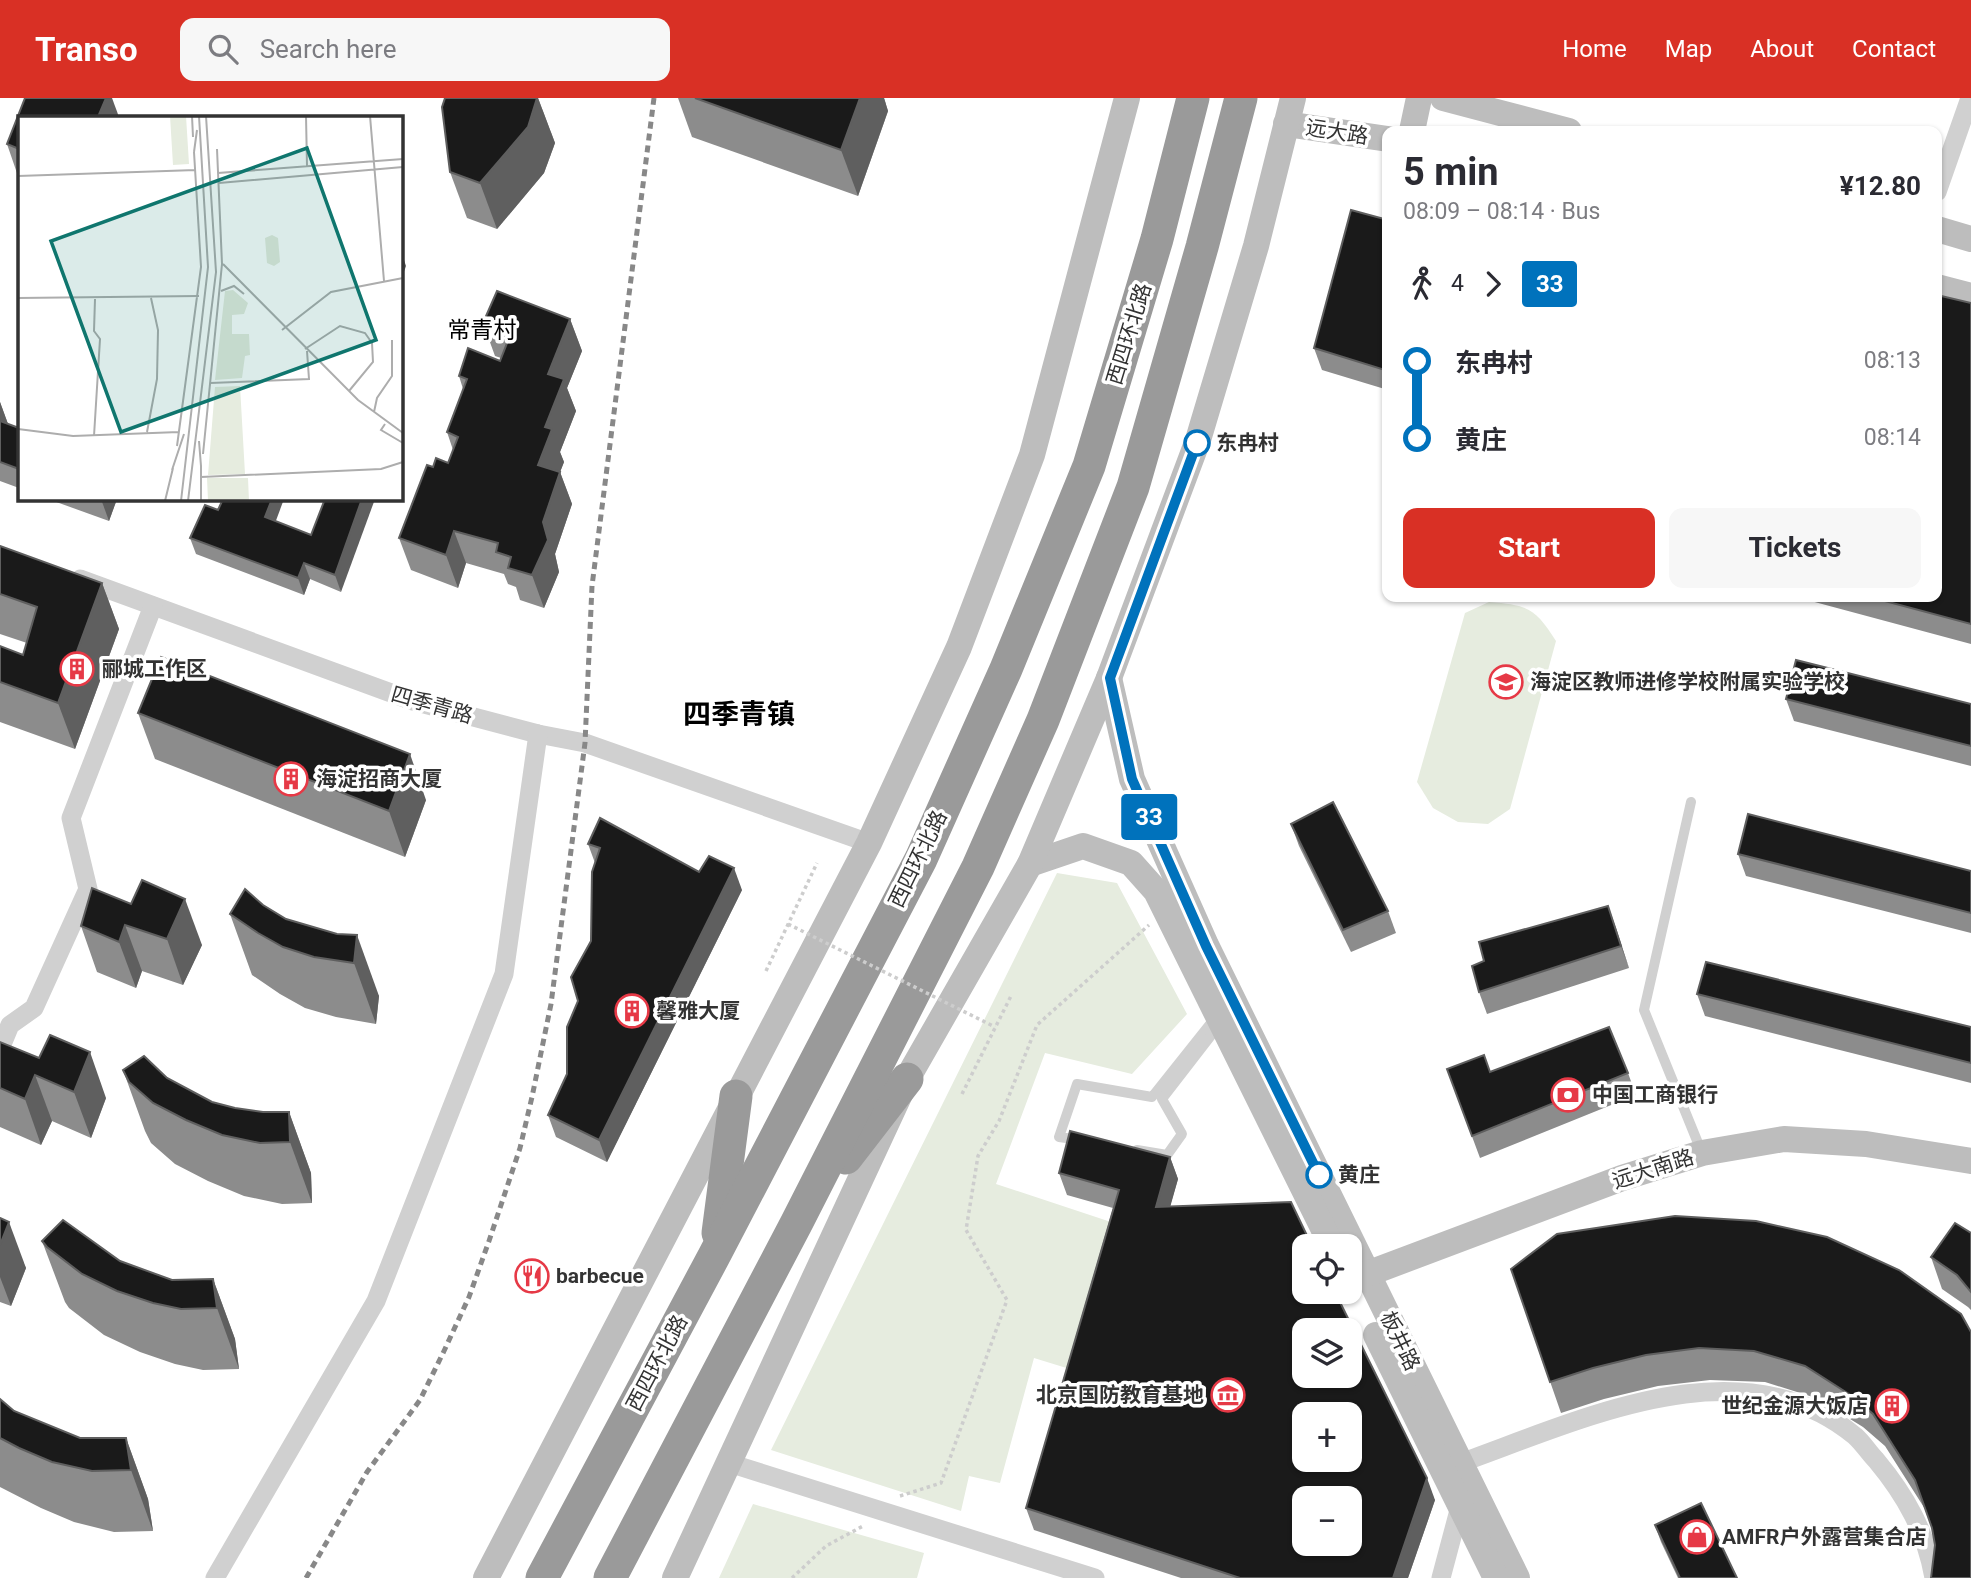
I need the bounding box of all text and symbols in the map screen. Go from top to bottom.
search box [180,18,670,81]
text: Transo [35,30,138,69]
icon: search [204,30,242,68]
text: Search here [260,34,396,64]
text: Home [1562,35,1627,63]
text: Map [1665,35,1712,63]
text: About [1750,35,1814,63]
text: Contact [1852,35,1936,63]
street label: 远大路 [1304,115,1370,149]
inset map [18,116,402,500]
text: 5 min [1403,150,1499,194]
text: ¥12.80 [1840,171,1921,201]
text: 08:09 – 08:14 · Bus [1403,198,1600,225]
icon: walk [1403,265,1441,303]
icon: forward [1474,265,1512,303]
text: 4 [1451,270,1464,297]
text: 33 [1536,270,1563,298]
street label: 西四环北路 [1102,280,1156,388]
district label: 常青村 [448,317,517,344]
text: 08:13 [1864,347,1921,374]
text: 东冉村 [1455,348,1533,378]
text: 08:14 [1864,424,1921,451]
text: 黄庄 [1455,425,1507,455]
marker: 东冉村 [1184,430,1210,456]
place label: 东冉村 [1216,431,1279,455]
button: Start [1403,508,1655,588]
button: Tickets [1669,508,1921,588]
building icon: 郦城工作区 [58,650,96,688]
place label: 郦城工作区 [102,657,207,681]
school or university icon: 海淀区教师进修学校附属实验学校 [1487,663,1525,701]
place label: 海淀区教师进修学校附属实验学校 [1530,670,1845,694]
street label: 四季青路 [388,682,476,728]
district label: 四季青镇 [683,698,795,731]
building icon: 海淀招商大厦 [272,760,310,798]
place label: 海淀招商大厦 [316,767,442,791]
line badge: 33 [1118,794,1180,840]
text: 33 [1135,803,1163,831]
street label: 西四环北路 [884,807,952,911]
building icon: 馨雅大厦 [613,992,651,1030]
place label: 馨雅大厦 [656,999,740,1023]
bank icon: 中国工商银行 [1549,1076,1587,1114]
place label: 中国工商银行 [1592,1083,1718,1107]
street label: 远大南路 [1609,1145,1697,1193]
marker: 黄庄 [1306,1162,1332,1188]
place label: 黄庄 [1338,1163,1380,1187]
map controls [1292,1234,1362,1556]
button: locate [1292,1234,1362,1304]
restaurant icon: barbecue [513,1257,551,1295]
place label: barbecue [556,1264,644,1288]
street label: 板井路 [1375,1307,1425,1375]
street label: 西四环北路 [622,1311,692,1415]
button: layers [1292,1318,1362,1388]
museum icon: 北京国防教育基地 [1209,1376,1247,1414]
place label: 北京国防教育基地 [1036,1383,1204,1407]
building icon: 世纪金源大饭店 [1873,1387,1911,1425]
place label: 世纪金源大饭店 [1721,1394,1868,1418]
button: + [1292,1402,1362,1472]
button: − [1292,1486,1362,1556]
shop icon: AMFR户外露营集合店 [1678,1518,1716,1556]
place label: AMFR户外露营集合店 [1722,1525,1926,1549]

